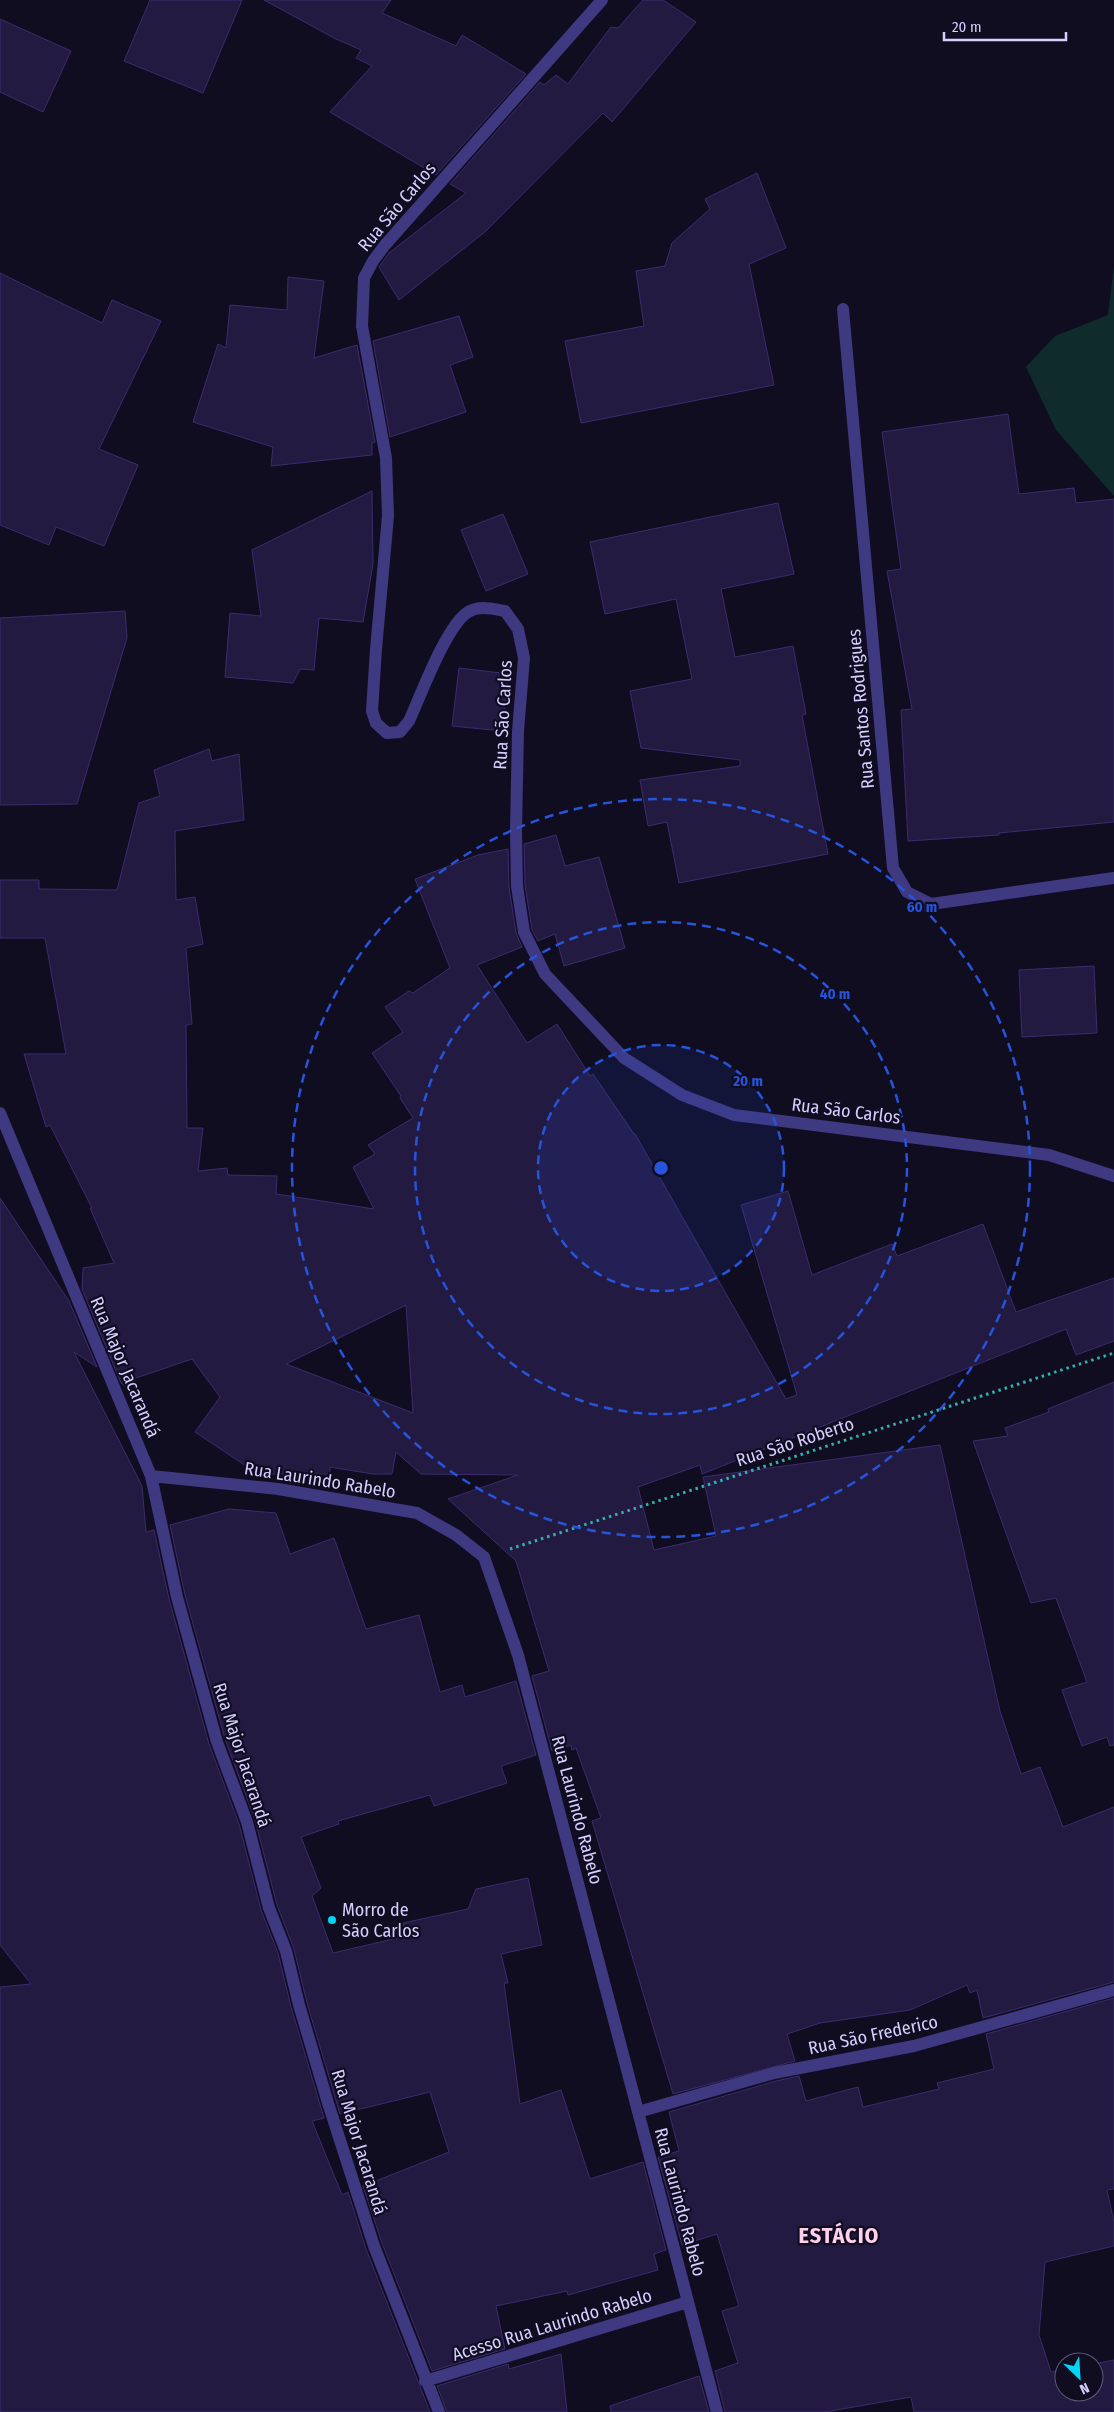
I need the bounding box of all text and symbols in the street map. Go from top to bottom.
scale bar [944,10,1066,42]
text: 20 m [952,18,982,36]
street label: Rua São Carlos [353,158,441,256]
street label: Rua Santos Rodrigues [843,628,879,790]
street label: Rua São Carlos [489,659,517,770]
text: 60 m [907,898,937,916]
text: 40 m [820,985,850,1003]
text: 20 m [732,1072,763,1090]
street label: Rua São Carlos [790,1093,902,1129]
centre of rings [652,1159,670,1177]
street label: Rua Major Jacarandá [85,1293,165,1441]
street label: Rua São Roberto [733,1413,857,1471]
street label: Rua Laurindo Rabelo [243,1457,397,1503]
street label: Rua Major Jacarandá [208,1680,276,1830]
street label: Rua Laurindo Rabelo [547,1733,607,1887]
place label: Morro de São Carlos [342,1899,420,1942]
marker: Morro de São Carlos [326,1914,338,1926]
street label: Rua São Frederico [806,2011,940,2059]
street label: Rua Major Jacarandá [326,2067,392,2217]
street label: Rua Laurindo Rabelo [650,2125,710,2279]
district label: ESTÁCIO [799,2222,879,2249]
street label: Acesso Rua Laurindo Rabelo [449,2284,655,2366]
north arrow [1054,2352,1104,2402]
text: N [1077,2379,1092,2398]

